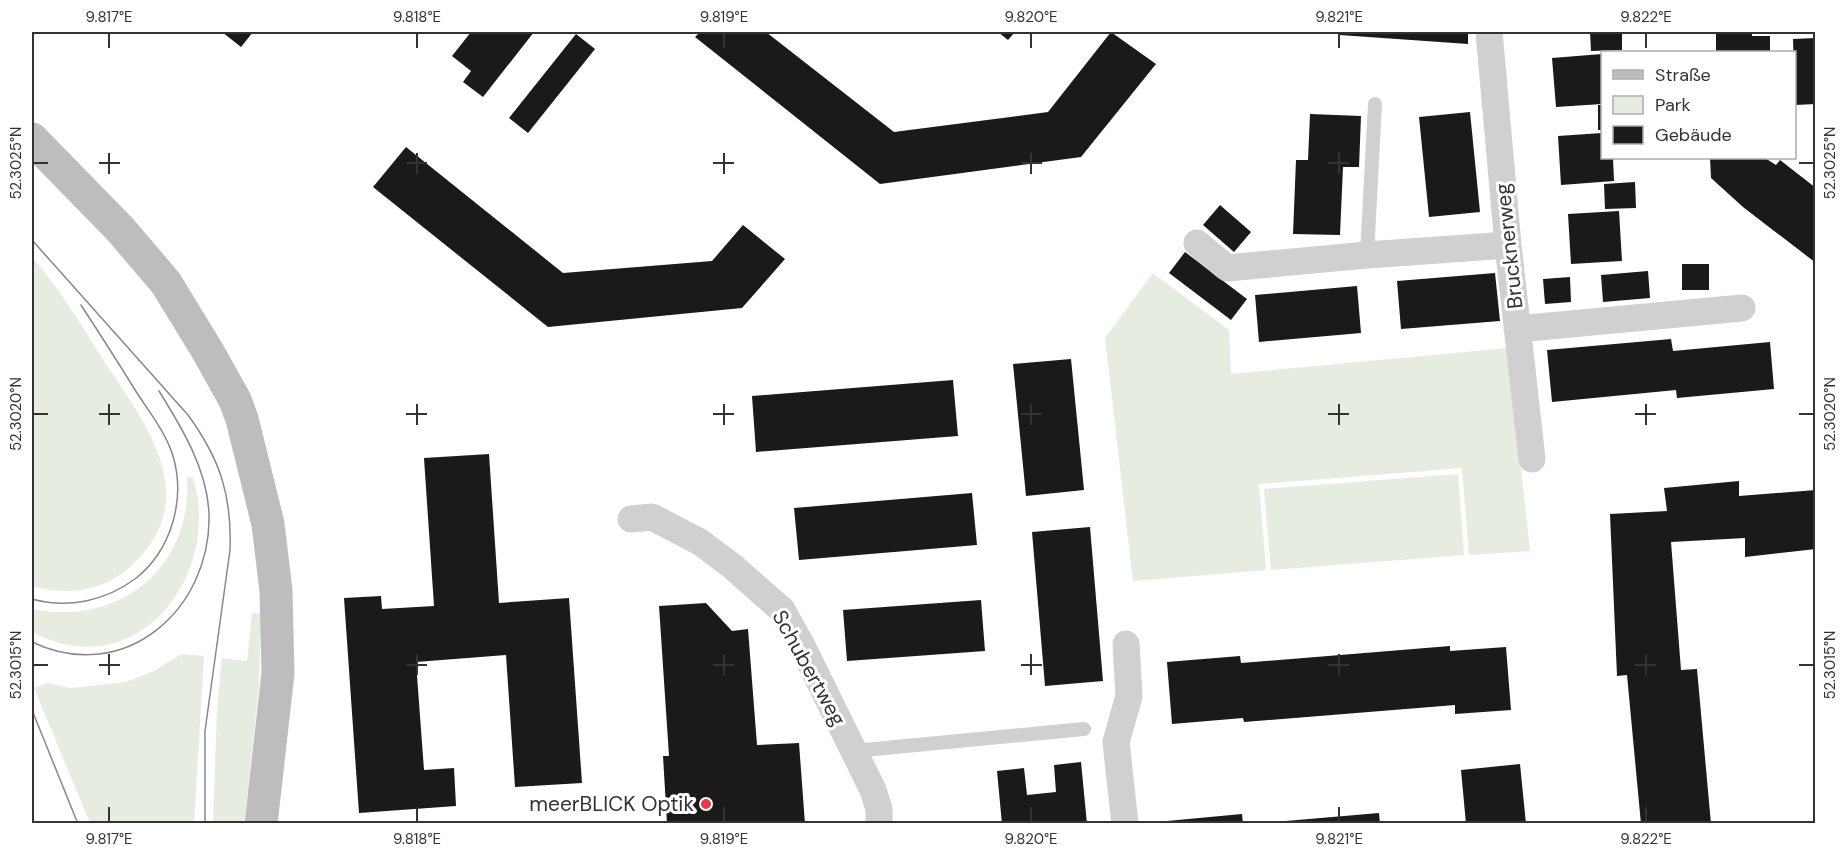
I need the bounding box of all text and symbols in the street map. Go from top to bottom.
text: 9.817°E [85,7,133,27]
text: 9.818°E [393,7,441,27]
text: 9.819°E [700,7,748,27]
text: 9.820°E [1004,7,1058,27]
text: 9.821°E [1315,7,1363,27]
text: 9.822°E [1620,7,1672,27]
legend [1601,51,1796,159]
text: Straße [1655,63,1711,87]
text: Park [1655,93,1691,117]
text: Gebäude [1655,123,1732,147]
text: 52.3025°N [6,127,26,199]
text: 52.3025°N [1820,127,1840,199]
street label: Brucknerweg [1488,182,1530,310]
text: 52.3020°N [6,377,26,451]
text: 52.3020°N [1820,377,1840,451]
street label: Schubertweg [766,605,853,731]
text: 52.3015°N [6,631,26,699]
text: 52.3015°N [1820,631,1840,699]
place label: meerBLICK Optik [529,790,694,818]
marker: meerBLICK Optik [699,797,713,811]
text: 9.817°E [85,829,133,849]
text: 9.818°E [393,829,441,849]
text: 9.819°E [700,829,748,849]
text: 9.820°E [1004,829,1058,849]
text: 9.821°E [1315,829,1363,849]
text: 9.822°E [1620,829,1672,849]

